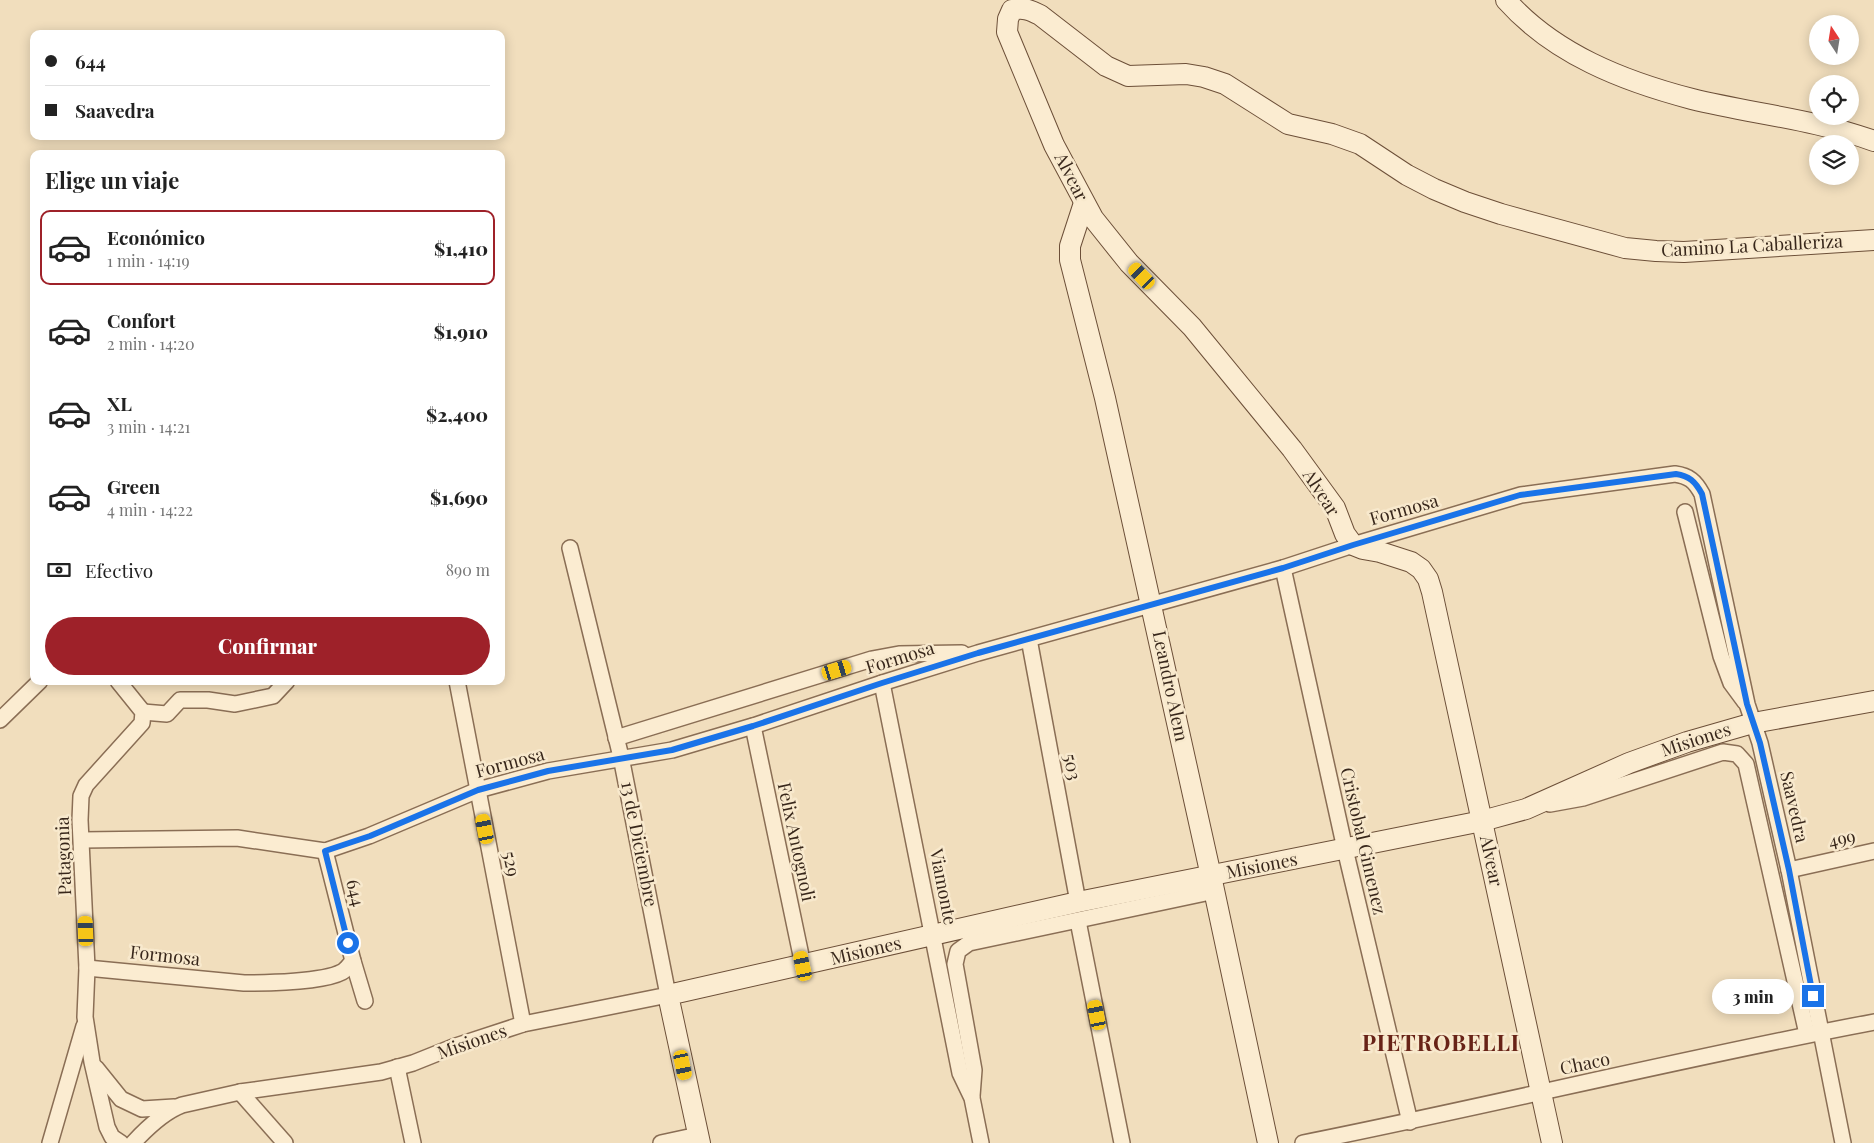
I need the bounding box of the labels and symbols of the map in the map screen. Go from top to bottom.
north arrow [1809,15,1859,65]
street label: Alvear [1049,147,1094,205]
street label: Camino La Caballeriza [1660,228,1843,262]
car [1126,260,1157,292]
street label: Alvear [1297,464,1346,520]
street label: Formosa [1367,488,1441,530]
street label: Leandro Alem [1148,628,1194,743]
street label: Formosa [862,635,937,679]
car [820,658,853,682]
street label: Misiones [1658,717,1734,762]
street label: Formosa [473,741,547,783]
street label: 503 [1059,752,1087,782]
street label: Cristobal Gimenez [1335,765,1393,917]
street label: Saavedra [1775,769,1815,845]
street label: 13 de Diciembre [616,779,664,909]
street label: Felix Antognoli [773,780,821,903]
car [474,813,495,845]
street label: Patagonia [50,816,76,896]
street label: 499 [1826,823,1858,853]
street label: Alvear [1475,832,1509,888]
street label: Viamonte [925,846,963,927]
street label: Misiones [1224,846,1299,884]
street label: 529 [498,849,526,878]
street label: 644 [341,877,371,909]
car [77,916,94,946]
street label: Misiones [828,930,904,970]
route start [337,932,359,954]
street label: Formosa [129,939,201,971]
car [792,950,813,982]
callout: 3 min [1713,978,1796,1014]
route end [1802,985,1824,1007]
car [1086,999,1107,1031]
street label: Misiones [434,1018,510,1064]
district label: PIETROBELLI [1362,1027,1520,1057]
street label: Chaco [1558,1046,1612,1080]
car [672,1049,693,1081]

